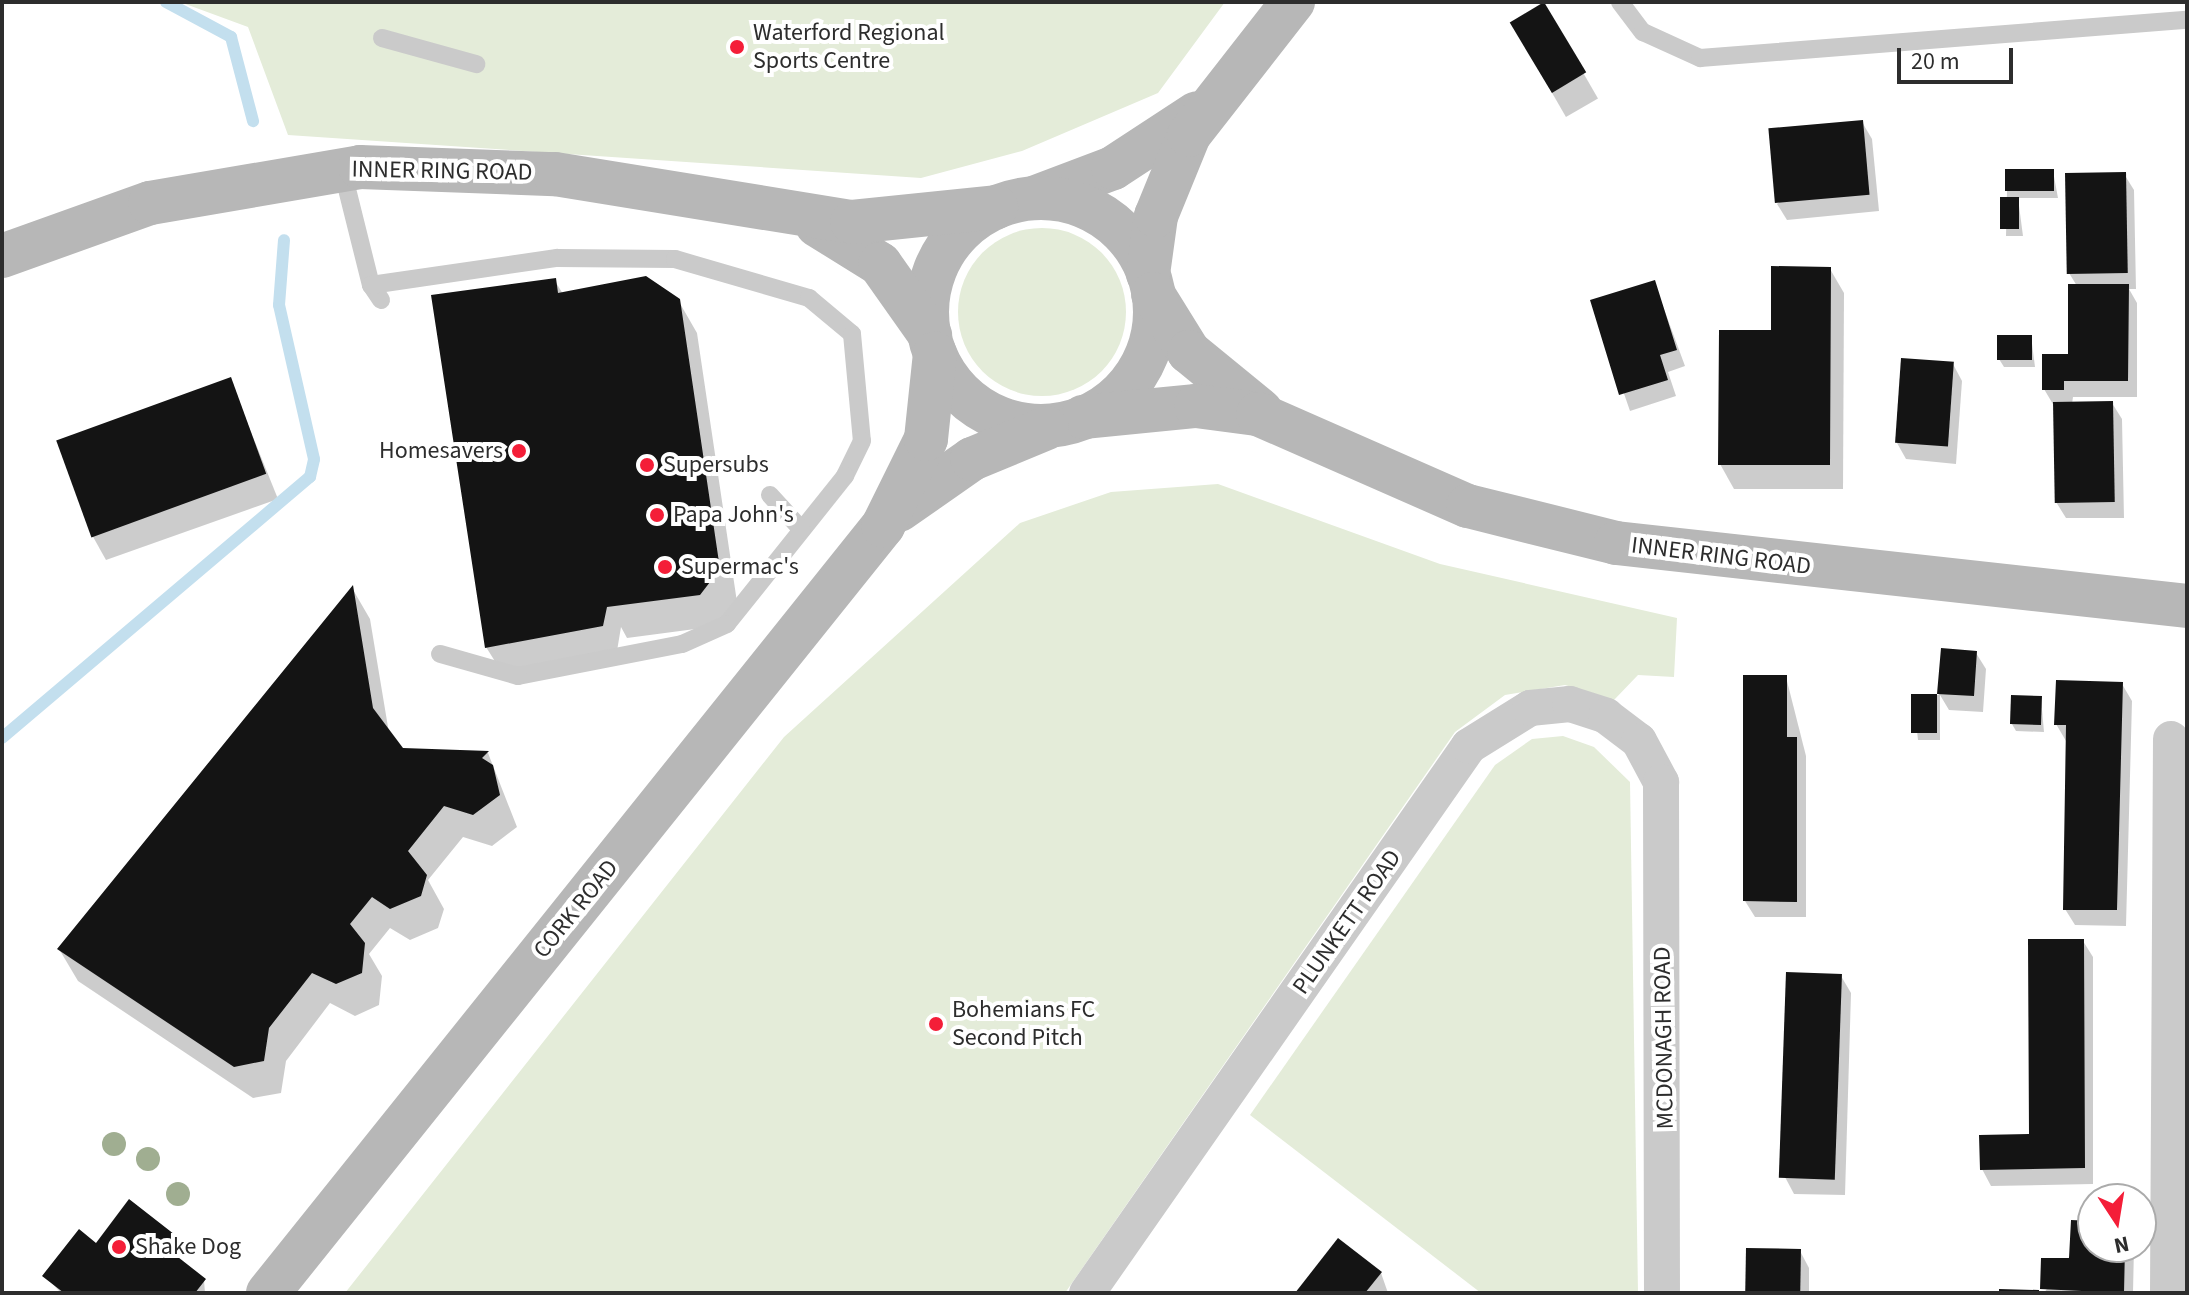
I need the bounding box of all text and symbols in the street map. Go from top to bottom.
place label: Waterford Regional Sports Centre [753,19,945,75]
scale bar [1901,32,2017,82]
marker: Waterford Regional Sports Centre [728,38,746,56]
text: 20 m [1911,44,1960,79]
street label: INNER RING ROAD [351,155,533,187]
place label: Homesavers [379,437,503,465]
marker: Homesavers [510,442,528,460]
place label: Supersubs [663,451,769,479]
marker: Supersubs [638,456,656,474]
place label: Papa John's [673,501,794,529]
marker: Papa John's [648,506,666,524]
street label: INNER RING ROAD [1630,531,1812,581]
place label: Supermac's [681,553,799,581]
marker: Supermac's [656,558,674,576]
street label: PLUNKETT ROAD [1287,844,1407,1000]
street label: CORK ROAD [528,854,624,964]
street label: MCDONAGH ROAD [1648,946,1680,1130]
place label: Bohemians FC Second Pitch [952,996,1095,1052]
marker: Bohemians FC Second Pitch [927,1015,945,1033]
north arrow [2077,1183,2157,1263]
text: N [2111,1227,2132,1262]
place label: Shake Dog [135,1233,241,1261]
marker: Shake Dog [110,1238,128,1256]

